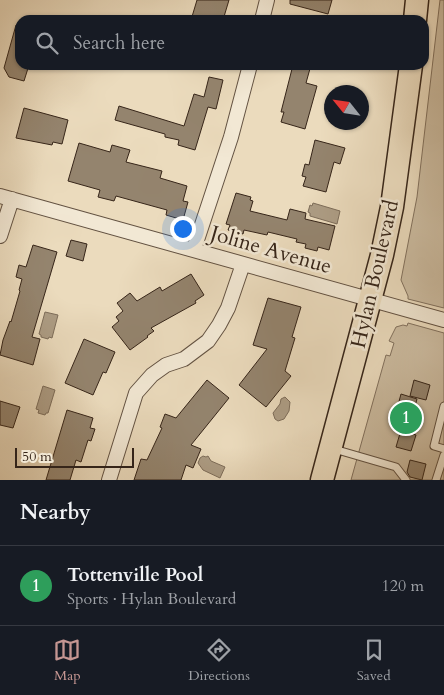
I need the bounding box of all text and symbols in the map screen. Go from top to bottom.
search box [15,15,429,70]
icon: search [33,29,61,57]
text: Search here [73,30,165,56]
north arrow [324,85,369,130]
street label: Hylan Boulevard [344,197,406,351]
your location [170,216,196,242]
street label: Joline Avenue [204,218,335,281]
pin: 1 [390,399,422,437]
scale bar [15,445,134,468]
text: 50 m [22,447,52,466]
text: Nearby [20,498,91,527]
text: Tottenville Pool [67,562,203,588]
text: 1 [32,575,40,597]
text: 120 m [382,575,424,597]
text: Sports · Hylan Boulevard [67,588,236,610]
tab: Map [53,636,81,685]
tab: Directions [188,636,250,685]
tab: Saved [357,636,391,685]

